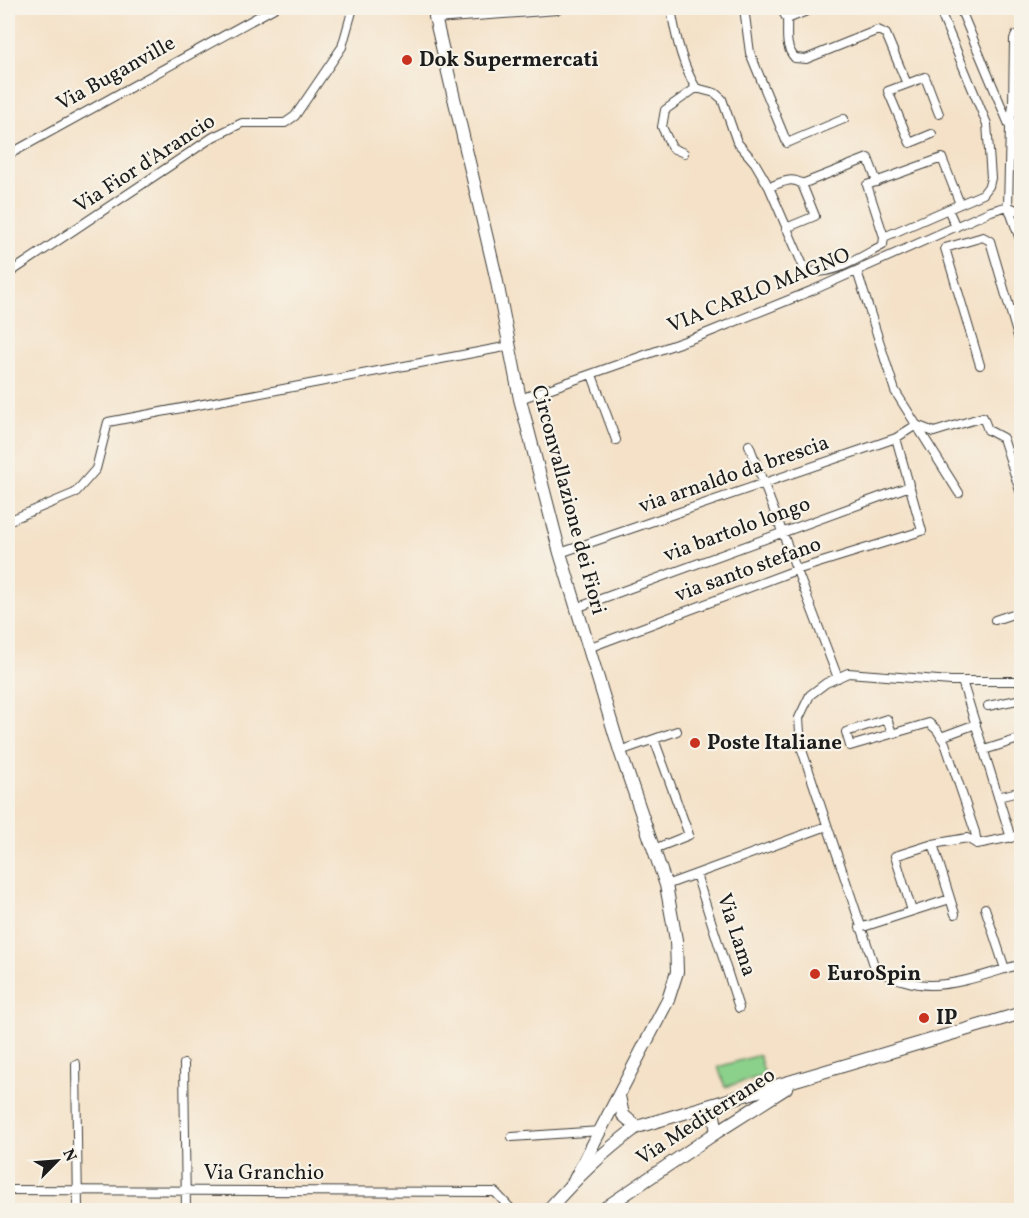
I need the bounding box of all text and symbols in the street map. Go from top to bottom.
street label: Via Buganville [51,29,181,119]
place label: Dok Supermercati [419,46,599,75]
marker: Dok Supermercati [400,53,414,67]
street label: Via Fior d'Arancio [69,107,221,221]
street label: VIA CARLO MAGNO [663,241,855,341]
street label: Circonvallazione dei Fiori [523,382,613,618]
street label: via arnaldo da brescia [635,429,833,521]
street label: via bartolo longo [659,490,815,570]
street label: via santo stefano [671,530,825,610]
place label: Poste Italiane [707,729,842,758]
marker: Poste Italiane [688,736,702,750]
street label: Via Lama [709,890,763,980]
place label: EuroSpin [827,960,921,989]
marker: EuroSpin [808,967,822,981]
place label: IP [936,1004,957,1033]
marker: IP [917,1011,931,1025]
street label: Via Mediterraneo [631,1061,781,1173]
north arrow [27,1131,87,1191]
text: N [56,1146,81,1166]
street label: Via Granchio [204,1159,324,1188]

